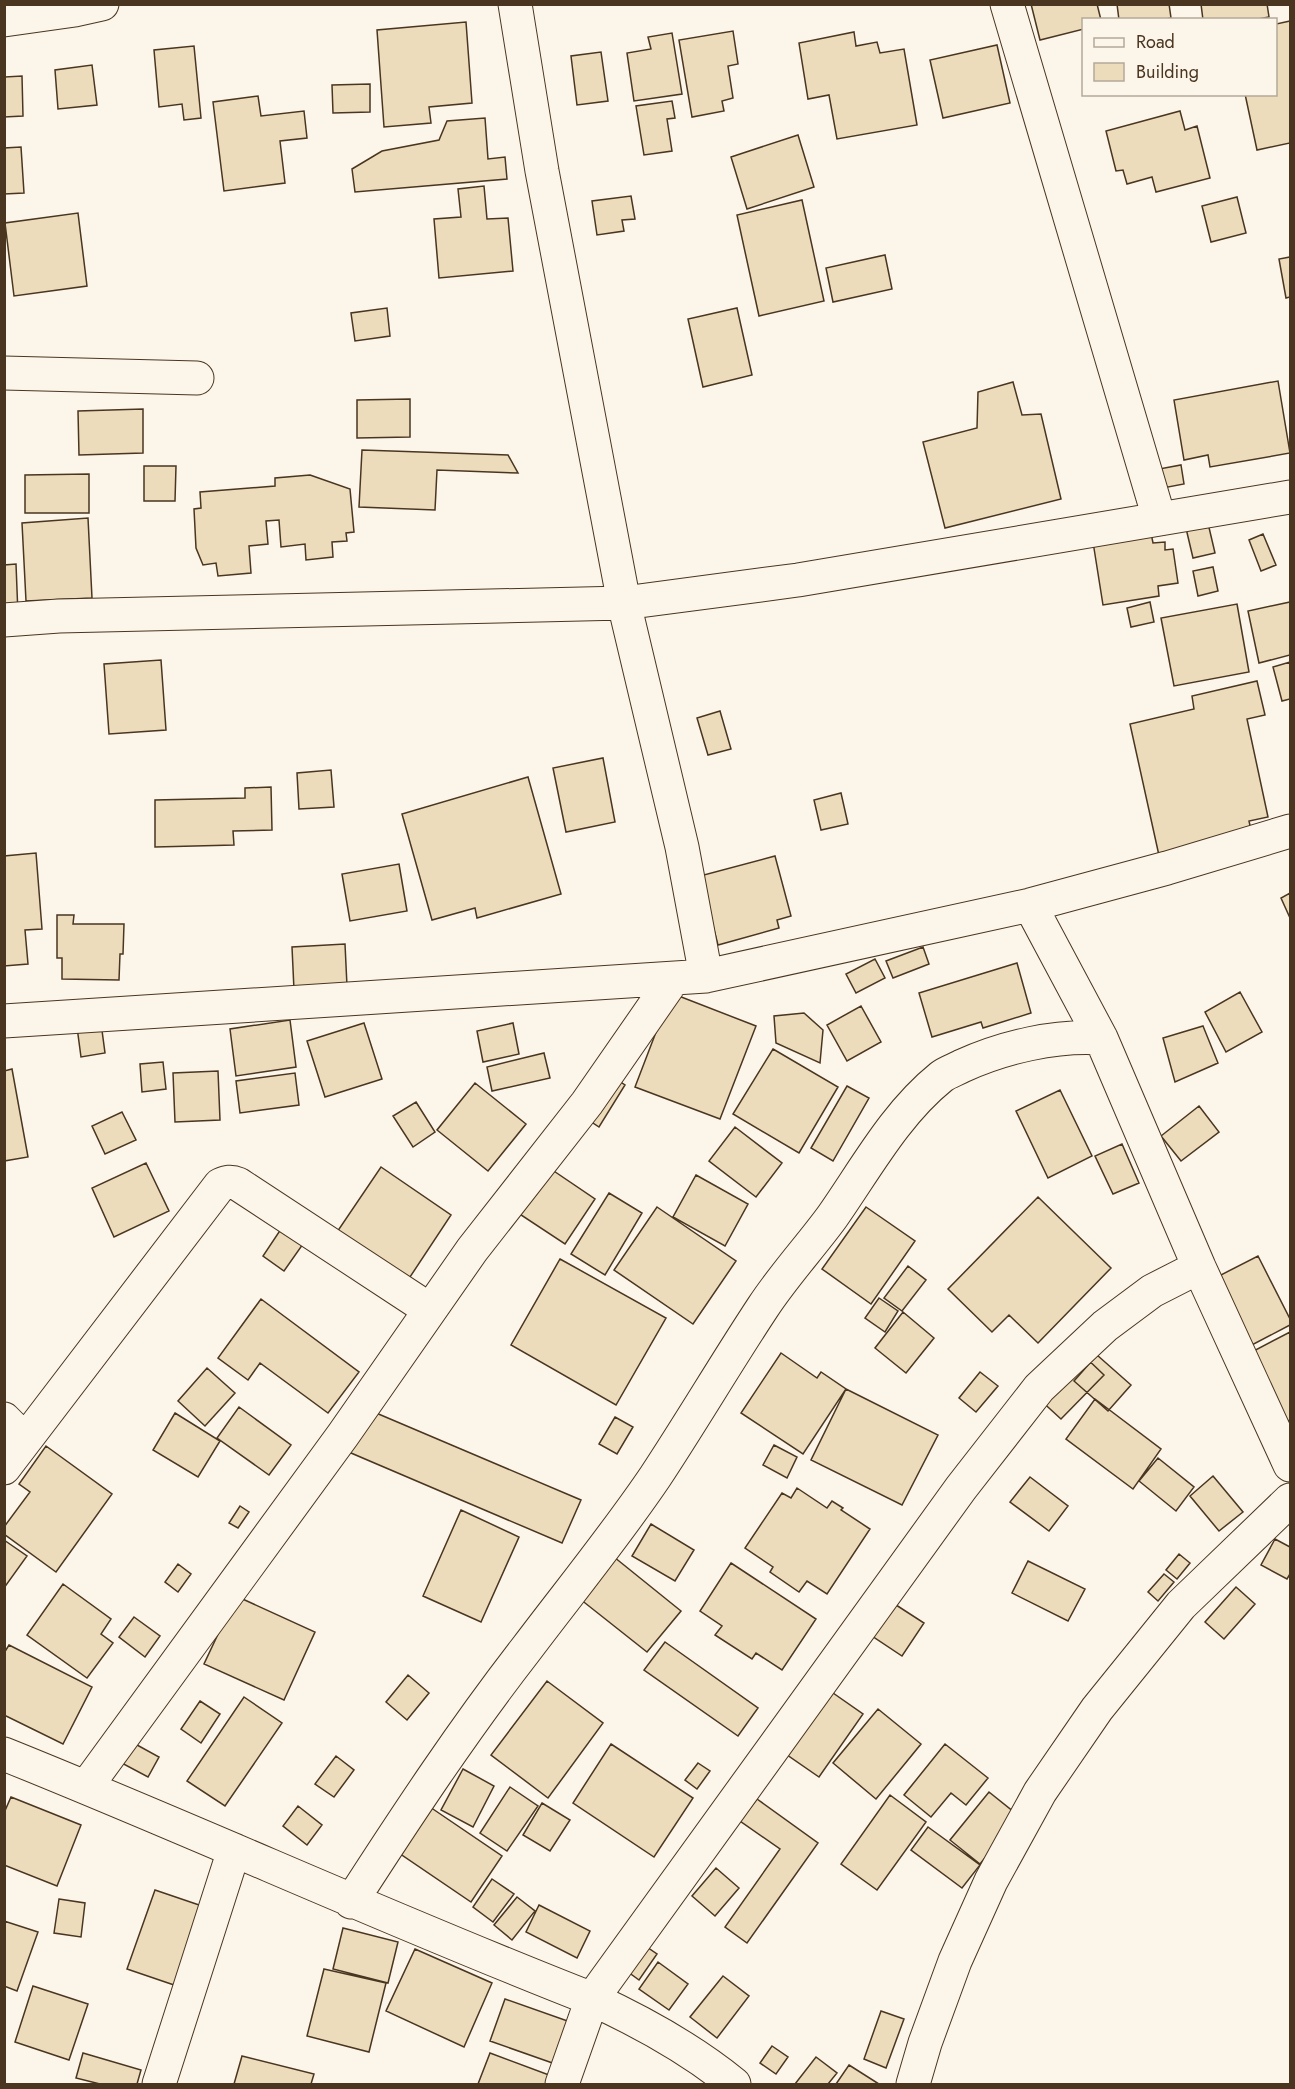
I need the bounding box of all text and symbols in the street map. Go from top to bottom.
legend [1082,18,1277,96]
text: Road [1136,29,1175,55]
text: Building [1136,59,1199,85]

